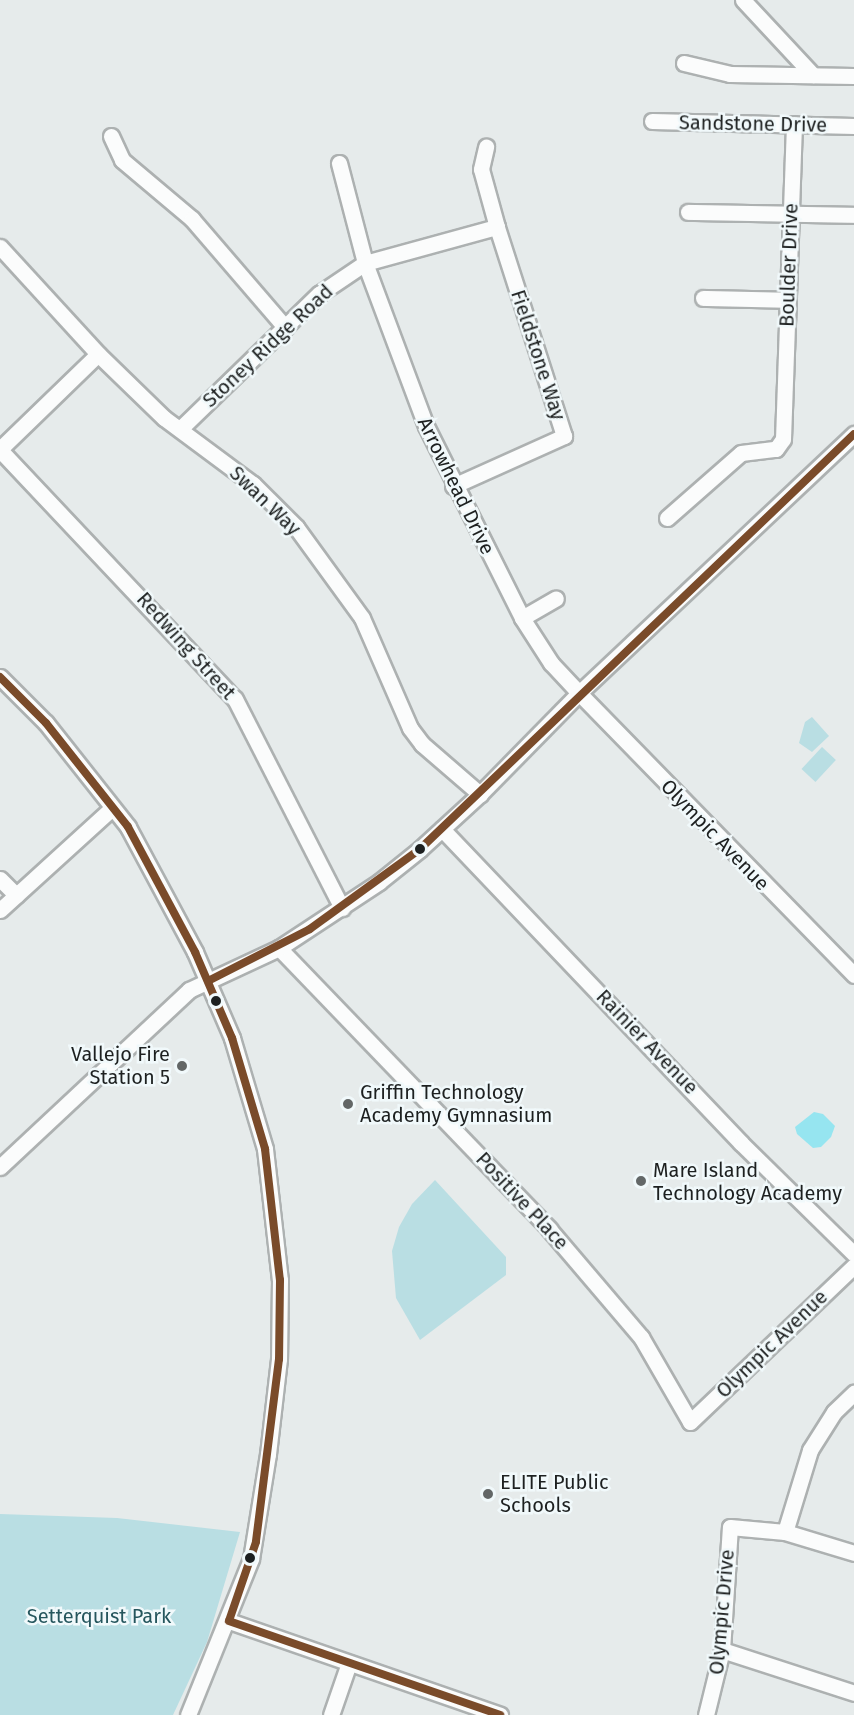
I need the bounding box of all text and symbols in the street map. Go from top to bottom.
street label: Sandstone Drive [679,111,827,137]
street label: Boulder Drive [775,203,803,327]
street label: Stoney Ridge Road [198,279,338,413]
street label: Fieldstone Way [506,287,570,423]
street label: Arrowhead Drive [412,413,500,559]
street label: Swan Way [225,461,305,541]
street label: Redwing Street [131,587,241,705]
street label: Olympic Avenue [656,774,774,896]
unlabelled marker [414,843,426,855]
street label: Rainier Avenue [591,985,703,1099]
unlabelled marker [210,995,222,1007]
place label: Vallejo Fire Station 5 [71,1042,170,1089]
marker: Vallejo Fire Station 5 [175,1059,189,1073]
place label: Griffin Technology Academy Gymnasium [360,1080,552,1127]
marker: Griffin Technology Academy Gymnasium [341,1097,355,1111]
street label: Positive Place [471,1147,573,1255]
place label: Mare Island Technology Academy [653,1158,842,1205]
marker: Mare Island Technology Academy [634,1174,648,1188]
street label: Olympic Avenue [711,1285,833,1403]
place label: ELITE Public Schools [500,1470,609,1517]
marker: ELITE Public Schools [481,1487,495,1501]
street label: Olympic Drive [705,1548,739,1676]
unlabelled marker [244,1552,256,1564]
park label: Setterquist Park [27,1604,171,1628]

